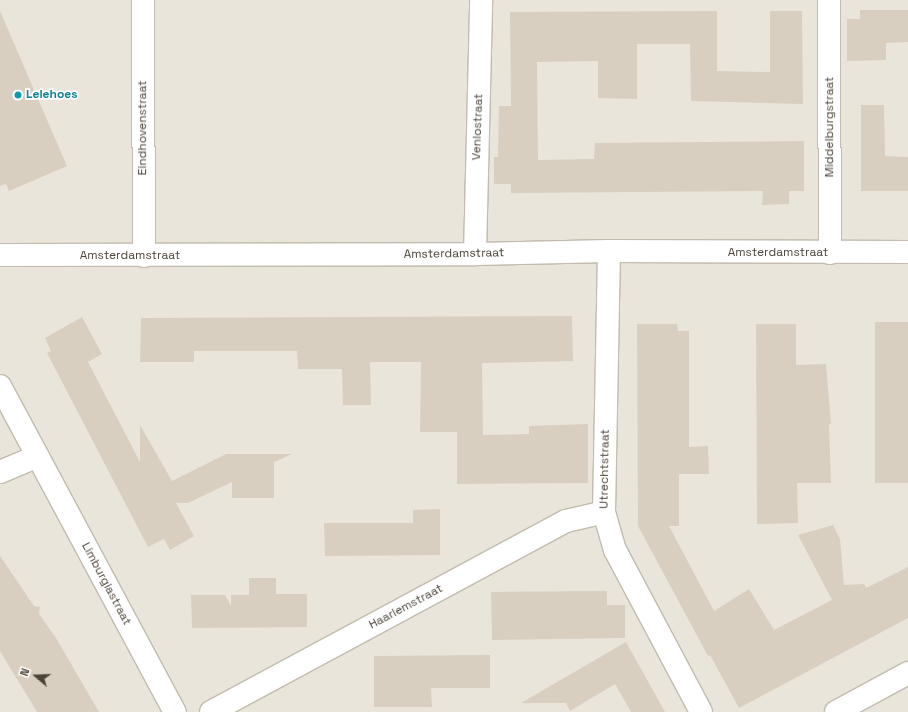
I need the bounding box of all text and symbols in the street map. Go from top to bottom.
street label: Middelburgstraat [823,77,837,177]
street label: Eindhovenstraat [136,81,150,175]
place label: Leiehoes [26,88,77,102]
marker: Leiehoes [13,90,23,100]
street label: Venlostraat [470,93,486,161]
street label: Amsterdamstraat [404,246,504,262]
street label: Amsterdamstraat [728,246,828,260]
street label: Amsterdamstraat [80,249,180,263]
street label: Utrechtstraat [597,429,613,509]
street label: Limburgiastraat [78,540,134,628]
street label: Haarlemstraat [367,582,445,632]
north arrow [16,656,56,696]
text: N [17,666,32,678]

